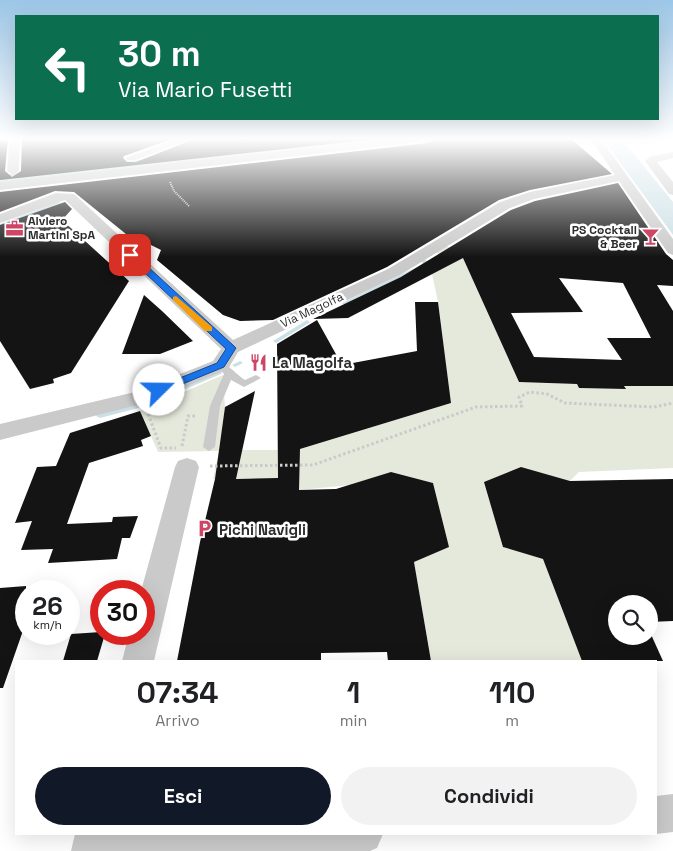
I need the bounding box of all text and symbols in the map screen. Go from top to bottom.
text: 30 m [118,32,201,76]
icon: left [35,35,100,100]
text: Via Mario Fusetti [118,75,292,103]
place label: Alviero Martini SpA [28,213,95,243]
office icon: Alviero Martini SpA [4,218,24,238]
place label: PS Cocktail & Beer [572,222,637,252]
bar icon: PS Cocktail & Beer [641,227,661,247]
pin [109,234,151,276]
icon: arrive [116,241,144,269]
street label: Via Magolfa [278,288,346,332]
restaurant icon: La Magolfa [248,352,268,372]
place label: La Magolfa [272,353,353,372]
position arrow [132,363,184,415]
parking icon: Pichi Navigli [195,519,215,539]
place label: Pichi Navigli [219,520,306,539]
speed limit sign: 30 [90,580,155,645]
text: 26 [32,590,63,622]
map controls [608,595,658,645]
button: search [608,595,658,645]
text: km/h [33,617,62,633]
text: 07:34 [137,673,218,712]
text: 1 [347,673,360,712]
text: 110 [489,673,535,712]
text: Arrivo [155,710,200,731]
text: min [340,710,367,731]
text: m [505,710,519,731]
button: Esci [35,767,331,825]
button: Condividi [341,767,637,825]

